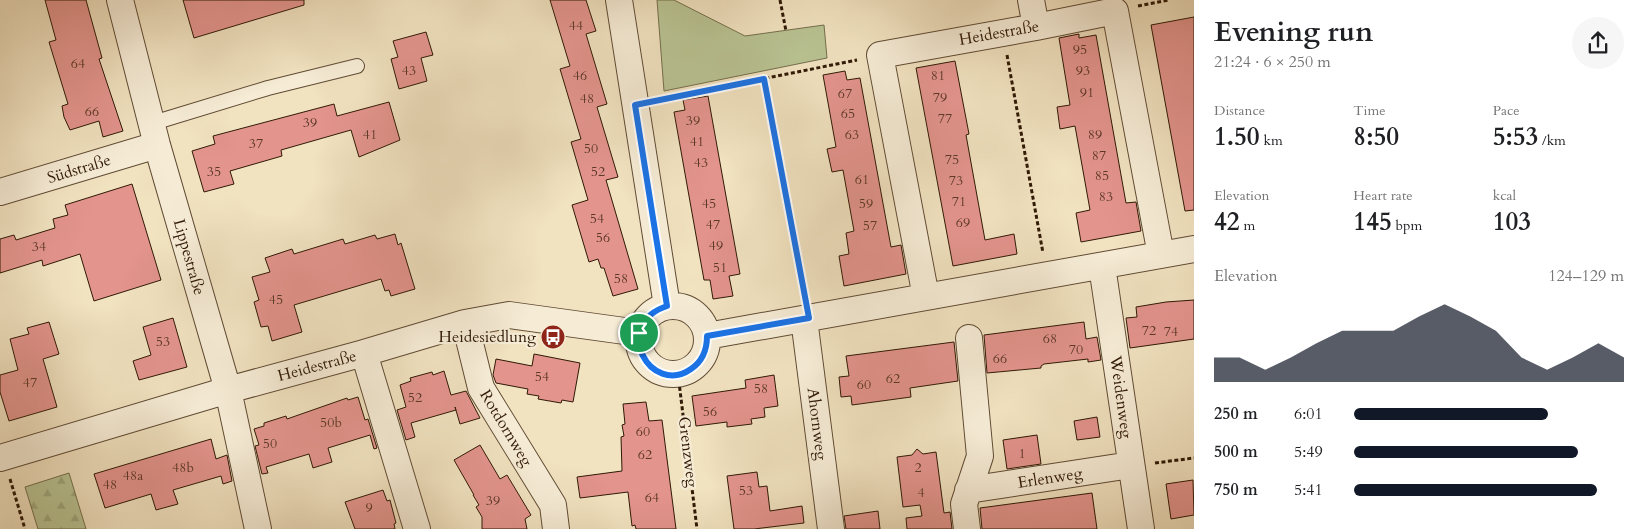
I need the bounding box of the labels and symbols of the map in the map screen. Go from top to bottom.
street label: Heidestraße [957,15,1041,51]
house number: 44 [569,16,583,35]
house number: 95 [1073,40,1087,59]
house number: 64 [71,54,85,73]
house number: 43 [402,61,416,80]
house number: 93 [1076,61,1090,80]
house number: 46 [573,66,587,85]
house number: 81 [931,66,945,85]
house number: 91 [1080,83,1094,102]
house number: 67 [838,84,852,103]
house number: 79 [933,88,947,107]
house number: 48 [580,89,594,108]
house number: 66 [85,102,99,121]
house number: 65 [841,104,855,123]
house number: 77 [938,109,952,128]
house number: 39 [686,111,700,130]
house number: 39 [303,113,317,132]
house number: 41 [363,125,377,144]
house number: 63 [845,125,859,144]
house number: 89 [1088,125,1102,144]
house number: 41 [690,132,704,151]
house number: 37 [249,134,263,153]
house number: 50 [584,139,598,158]
house number: 87 [1092,146,1106,165]
street label: Südstraße [45,149,113,189]
house number: 75 [945,150,959,169]
house number: 43 [694,153,708,172]
house number: 35 [207,162,221,181]
house number: 52 [591,162,605,181]
house number: 85 [1095,166,1109,185]
house number: 61 [855,170,869,189]
house number: 73 [949,171,963,190]
house number: 83 [1099,187,1113,206]
house number: 71 [952,192,966,211]
house number: 45 [702,194,716,213]
house number: 59 [859,194,873,213]
house number: 54 [590,209,604,228]
house number: 69 [956,213,970,232]
house number: 47 [706,215,720,234]
street label: Lippestraße [168,216,210,298]
house number: 57 [863,216,877,235]
house number: 56 [596,228,610,247]
house number: 49 [709,236,723,255]
house number: 34 [32,237,46,256]
house number: 51 [713,258,727,277]
house number: 58 [614,269,628,288]
house number: 45 [269,290,283,309]
pin [618,312,660,354]
house number: 72 [1142,321,1156,340]
house number: 74 [1164,322,1178,341]
bus stop icon: Heidesiedlung [540,324,566,350]
place label: Heidesiedlung [439,326,536,348]
house number: 68 [1043,329,1057,348]
house number: 53 [156,332,170,351]
house number: 70 [1069,340,1083,359]
street label: Heidestraße [275,345,359,387]
house number: 66 [993,349,1007,368]
street label: Weidenweg [1104,353,1138,440]
house number: 54 [535,367,549,386]
house number: 62 [886,369,900,388]
house number: 47 [23,373,37,392]
house number: 60 [857,375,871,394]
house number: 58 [754,379,768,398]
street label: Rotdornweg [474,385,538,471]
street label: Ahornweg [802,387,832,461]
house number: 52 [408,388,422,407]
house number: 56 [703,402,717,421]
house number: 50b [320,413,342,432]
street label: Grenzweg [673,415,703,489]
house number: 60 [636,422,650,441]
house number: 50 [263,434,277,453]
house number: 1 [1018,444,1026,463]
house number: 62 [638,445,652,464]
house number: 48b [172,458,194,477]
house number: 2 [914,458,922,477]
street label: Erlenweg [1016,462,1084,494]
house number: 48a [123,466,143,485]
house number: 48 [103,475,117,494]
house number: 53 [739,481,753,500]
house number: 4 [917,483,925,502]
house number: 64 [645,488,659,507]
house number: 39 [486,491,500,510]
house number: 9 [365,498,373,517]

